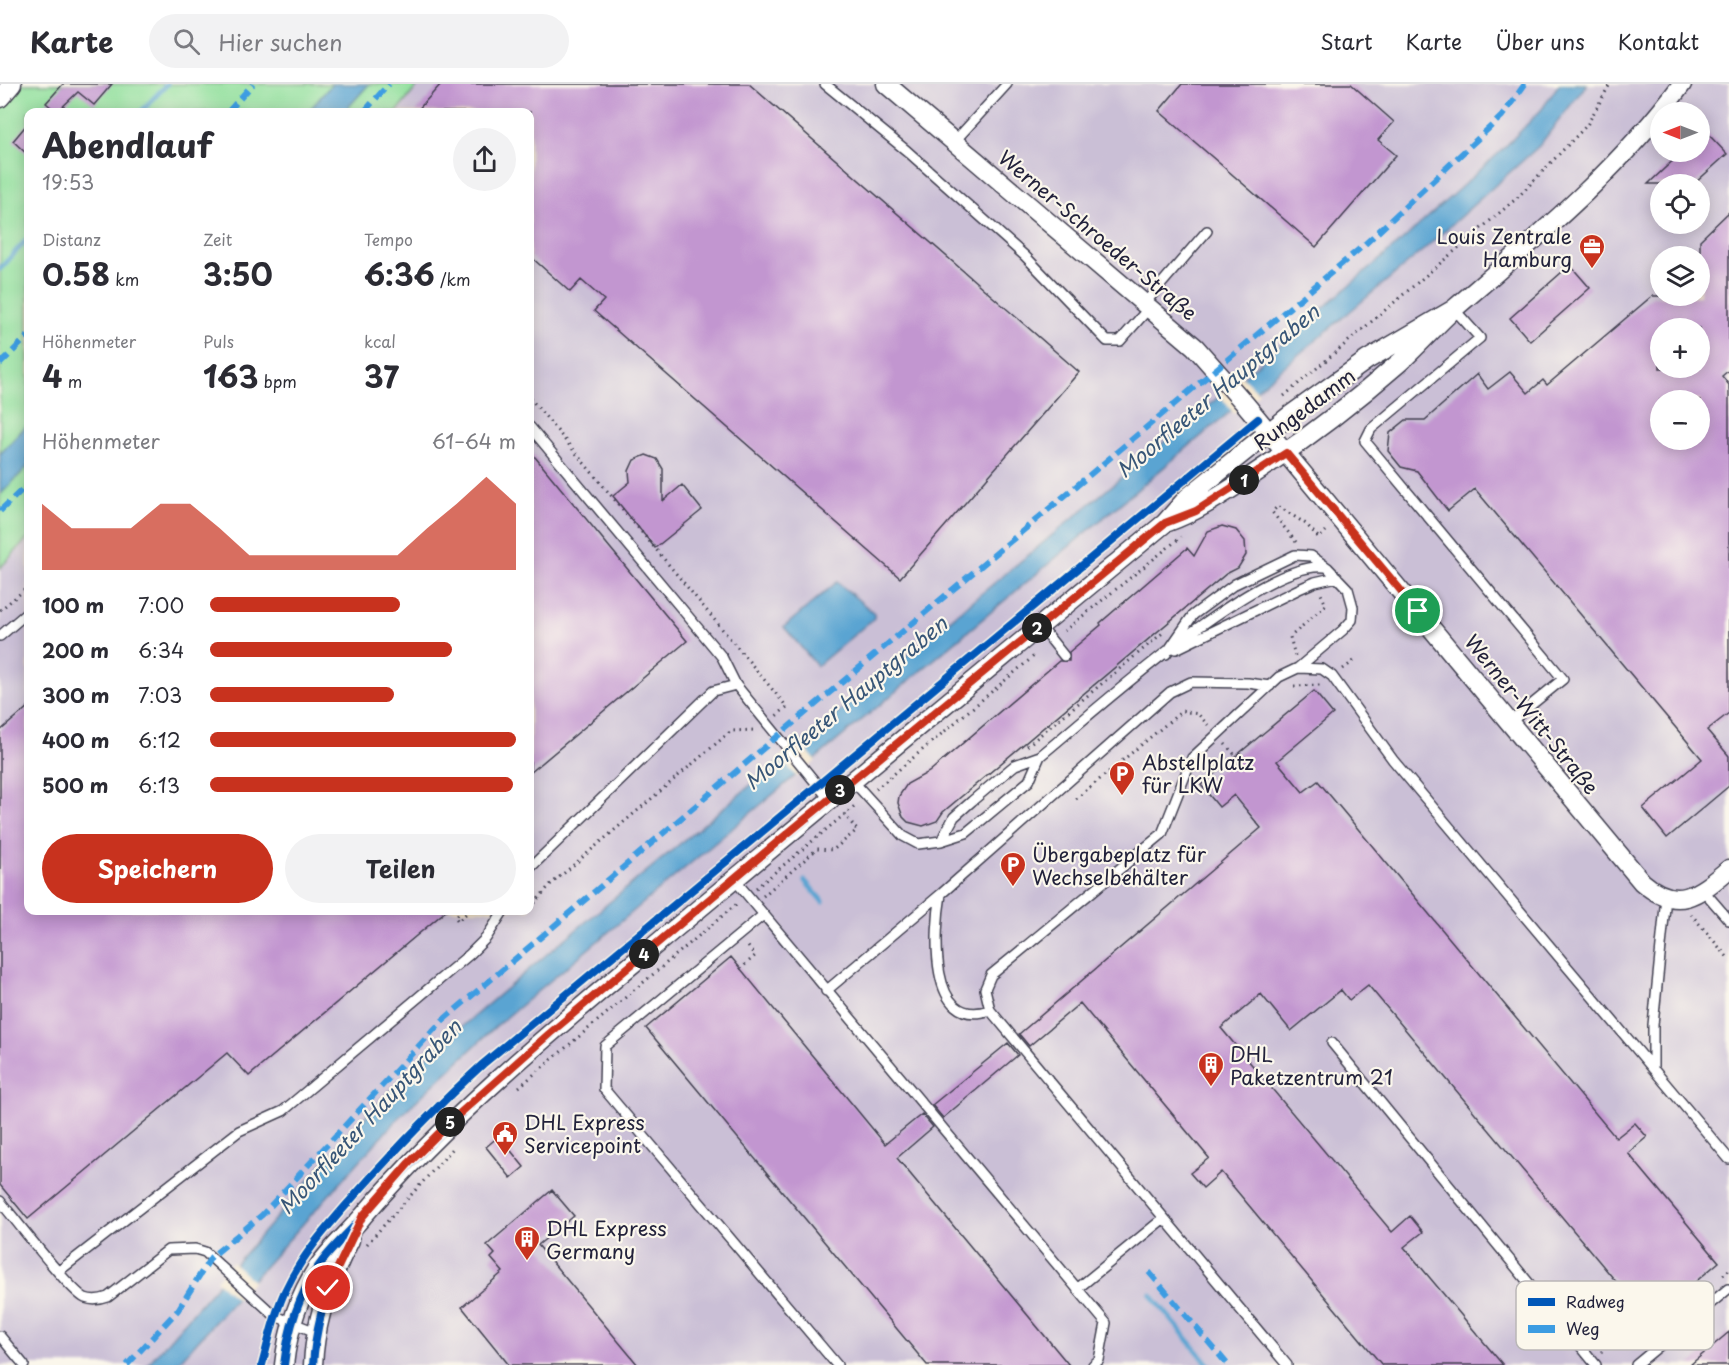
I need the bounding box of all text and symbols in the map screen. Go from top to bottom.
search box [149,14,569,68]
text: Karte [30,20,113,63]
icon: search [170,25,203,58]
text: Hier suchen [218,25,343,58]
text: Start [1320,25,1372,57]
text: Karte [1405,25,1462,57]
text: Über uns [1495,25,1585,57]
text: Kontakt [1618,25,1699,57]
north arrow [1650,102,1710,162]
map controls [1650,102,1710,450]
text: Abendlauf [42,119,213,169]
button: share [453,128,516,191]
street label: Werner-Schroeder-Straße [992,143,1204,327]
text: 19:53 [42,167,94,197]
button: locate [1650,174,1710,234]
place label: Louis Zentrale Hamburg [1437,221,1572,274]
text: Distanz [42,227,101,251]
text: Zeit [203,227,232,251]
text: Tempo [364,227,413,251]
office icon: Louis Zentrale Hamburg [1577,232,1607,270]
button: layers [1650,246,1710,306]
text: 0.58 [42,251,110,296]
text: 3:50 [203,251,273,296]
text: 6:36 [364,251,435,296]
text: km [110,267,139,291]
text: /km [435,267,471,291]
water label: Moorfleeter Hauptgraben [1108,295,1326,485]
button: + [1650,318,1710,378]
text: Höhenmeter [42,329,136,353]
text: Puls [203,329,234,353]
text: kcal [364,329,396,353]
text: 4 [42,353,62,398]
text: 163 [203,353,259,398]
text: 37 [364,353,399,398]
street label: Rungedamm [1247,361,1361,457]
text: m [62,369,82,393]
text: bpm [259,369,297,393]
button: − [1650,390,1710,450]
text: Höhenmeter [42,426,160,456]
text: 61–64 m [432,426,516,456]
pin: 1 [1229,465,1259,495]
text: 1 [1240,468,1248,492]
pin [1392,585,1443,636]
text: 100 m [42,590,104,620]
text: 7:00 [138,590,184,620]
icon: arrive [1401,594,1434,627]
water label: Moorfleeter Hauptgraben [736,607,954,797]
pin: 2 [1022,613,1052,643]
text: 2 [1031,616,1043,640]
street label: Werner-Witt-Straße [1458,627,1606,801]
text: 200 m [42,635,109,665]
text: 6:34 [138,635,184,665]
text: 300 m [42,680,110,710]
text: 7:03 [138,680,182,710]
text: 400 m [42,725,110,755]
text: 6:12 [138,725,181,755]
place label: Abstellplatz für LKW [1142,747,1254,800]
parking icon: Abstellplatz für LKW [1107,759,1137,797]
text: 500 m [42,770,109,800]
text: 6:13 [138,770,180,800]
pin: 3 [825,775,855,805]
text: 3 [835,778,845,802]
button: Speichern [42,834,273,903]
button: Teilen [285,834,516,903]
place label: Übergabeplatz für Wechselbehälter [1032,839,1207,892]
parking icon: Übergabeplatz für Wechselbehälter [998,850,1028,888]
pin: 4 [629,939,659,969]
text: 4 [639,942,649,966]
water label: Moorfleeter Hauptgraben [270,1011,469,1221]
place label: DHL Paketzentrum 21 [1230,1039,1393,1092]
building icon: DHL Paketzentrum 21 [1196,1050,1226,1088]
pin: 5 [435,1107,465,1137]
place label: DHL Express Servicepoint [524,1107,645,1160]
text: 5 [445,1110,455,1134]
public building icon: DHL Express Servicepoint [490,1119,520,1157]
place label: DHL Express Germany [546,1213,667,1266]
building icon: DHL Express Germany [512,1224,542,1262]
pin [302,1262,353,1313]
icon: check [311,1271,344,1304]
legend [1516,1281,1714,1350]
text: Radweg [1566,1289,1625,1313]
text: Weg [1566,1316,1599,1340]

